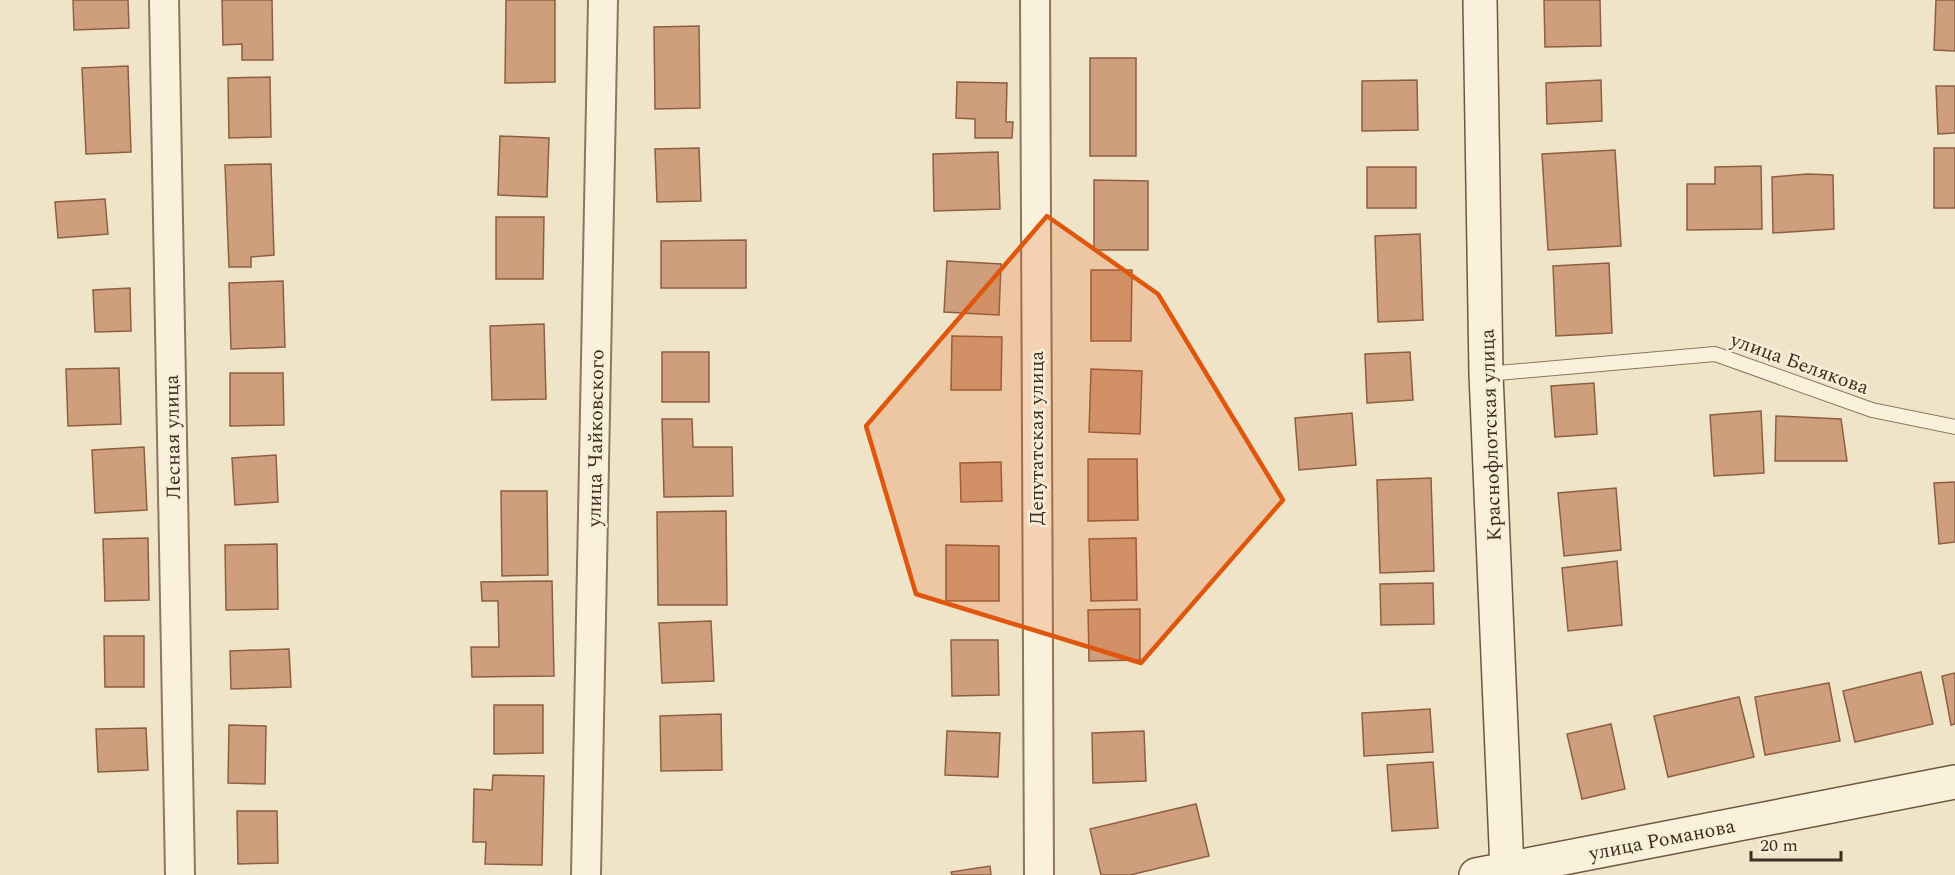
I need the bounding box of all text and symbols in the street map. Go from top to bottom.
street label: улица Белякова [1725,325,1873,403]
street label: Краснофлотская улица [1472,328,1510,542]
street label: улица Чайковского [579,349,613,528]
street label: Депутатская улица [1022,350,1052,525]
street label: Лесная улица [157,374,189,500]
street label: улица Романова [1586,811,1738,869]
scale bar [1751,824,1841,862]
text: 20 m [1760,832,1798,859]

